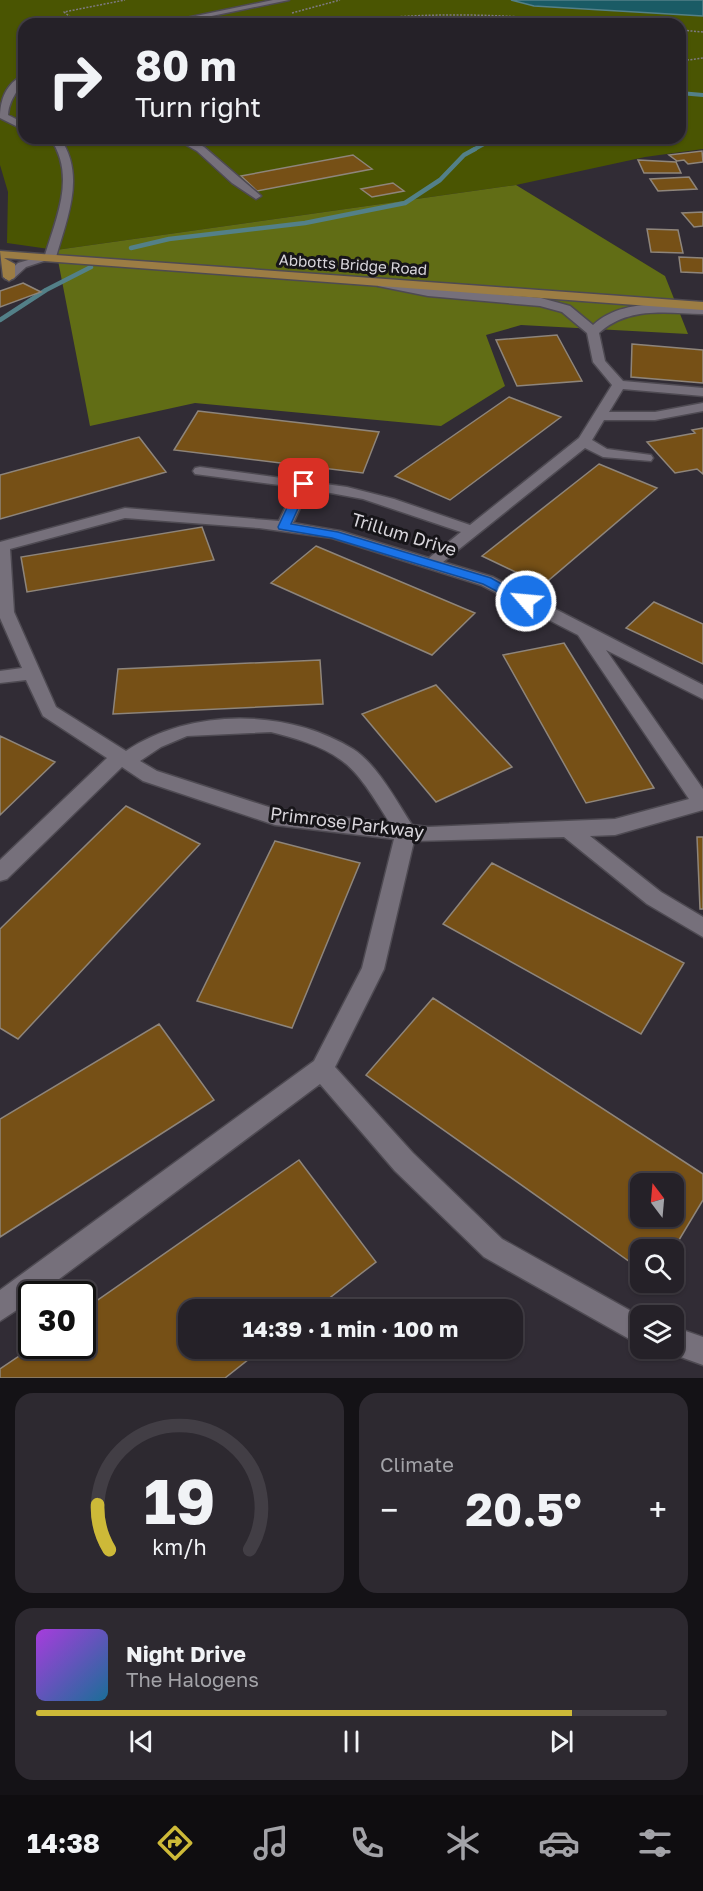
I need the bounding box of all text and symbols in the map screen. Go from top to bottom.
text: 80 m [135,40,236,90]
icon: right [36,42,114,120]
text: Turn right [135,91,261,123]
street label: Abbotts Bridge Road [278,250,428,278]
pin [278,458,329,509]
icon: arrive [287,467,320,500]
street label: Trillum Drive [349,508,460,560]
position arrow [494,569,558,633]
street label: Primrose Parkway [269,802,425,842]
north arrow [630,1173,684,1227]
map controls [630,1173,684,1359]
button: search [630,1239,684,1293]
speed limit sign: 30 [18,1281,96,1359]
button: layers [630,1305,684,1359]
text: 14:39 · 1 min · 100 m [243,1315,458,1342]
text: Climate [380,1452,454,1476]
text: 19 [144,1463,215,1538]
text: 20.5° [465,1482,582,1536]
text: − [380,1490,398,1529]
text: + [649,1490,667,1529]
text: km/h [152,1534,207,1560]
text: Night Drive [126,1640,246,1667]
text: The Halogens [126,1667,259,1691]
icon: previous [125,1725,158,1758]
icon: pause [335,1725,368,1758]
icon: next [545,1725,578,1758]
icon: directions [154,1822,196,1864]
icon: music [250,1822,292,1864]
icon: phone [346,1822,388,1864]
icon: climate [442,1822,484,1864]
icon: car [538,1822,580,1864]
icon: filters [634,1822,676,1864]
text: 14:38 [27,1827,100,1859]

